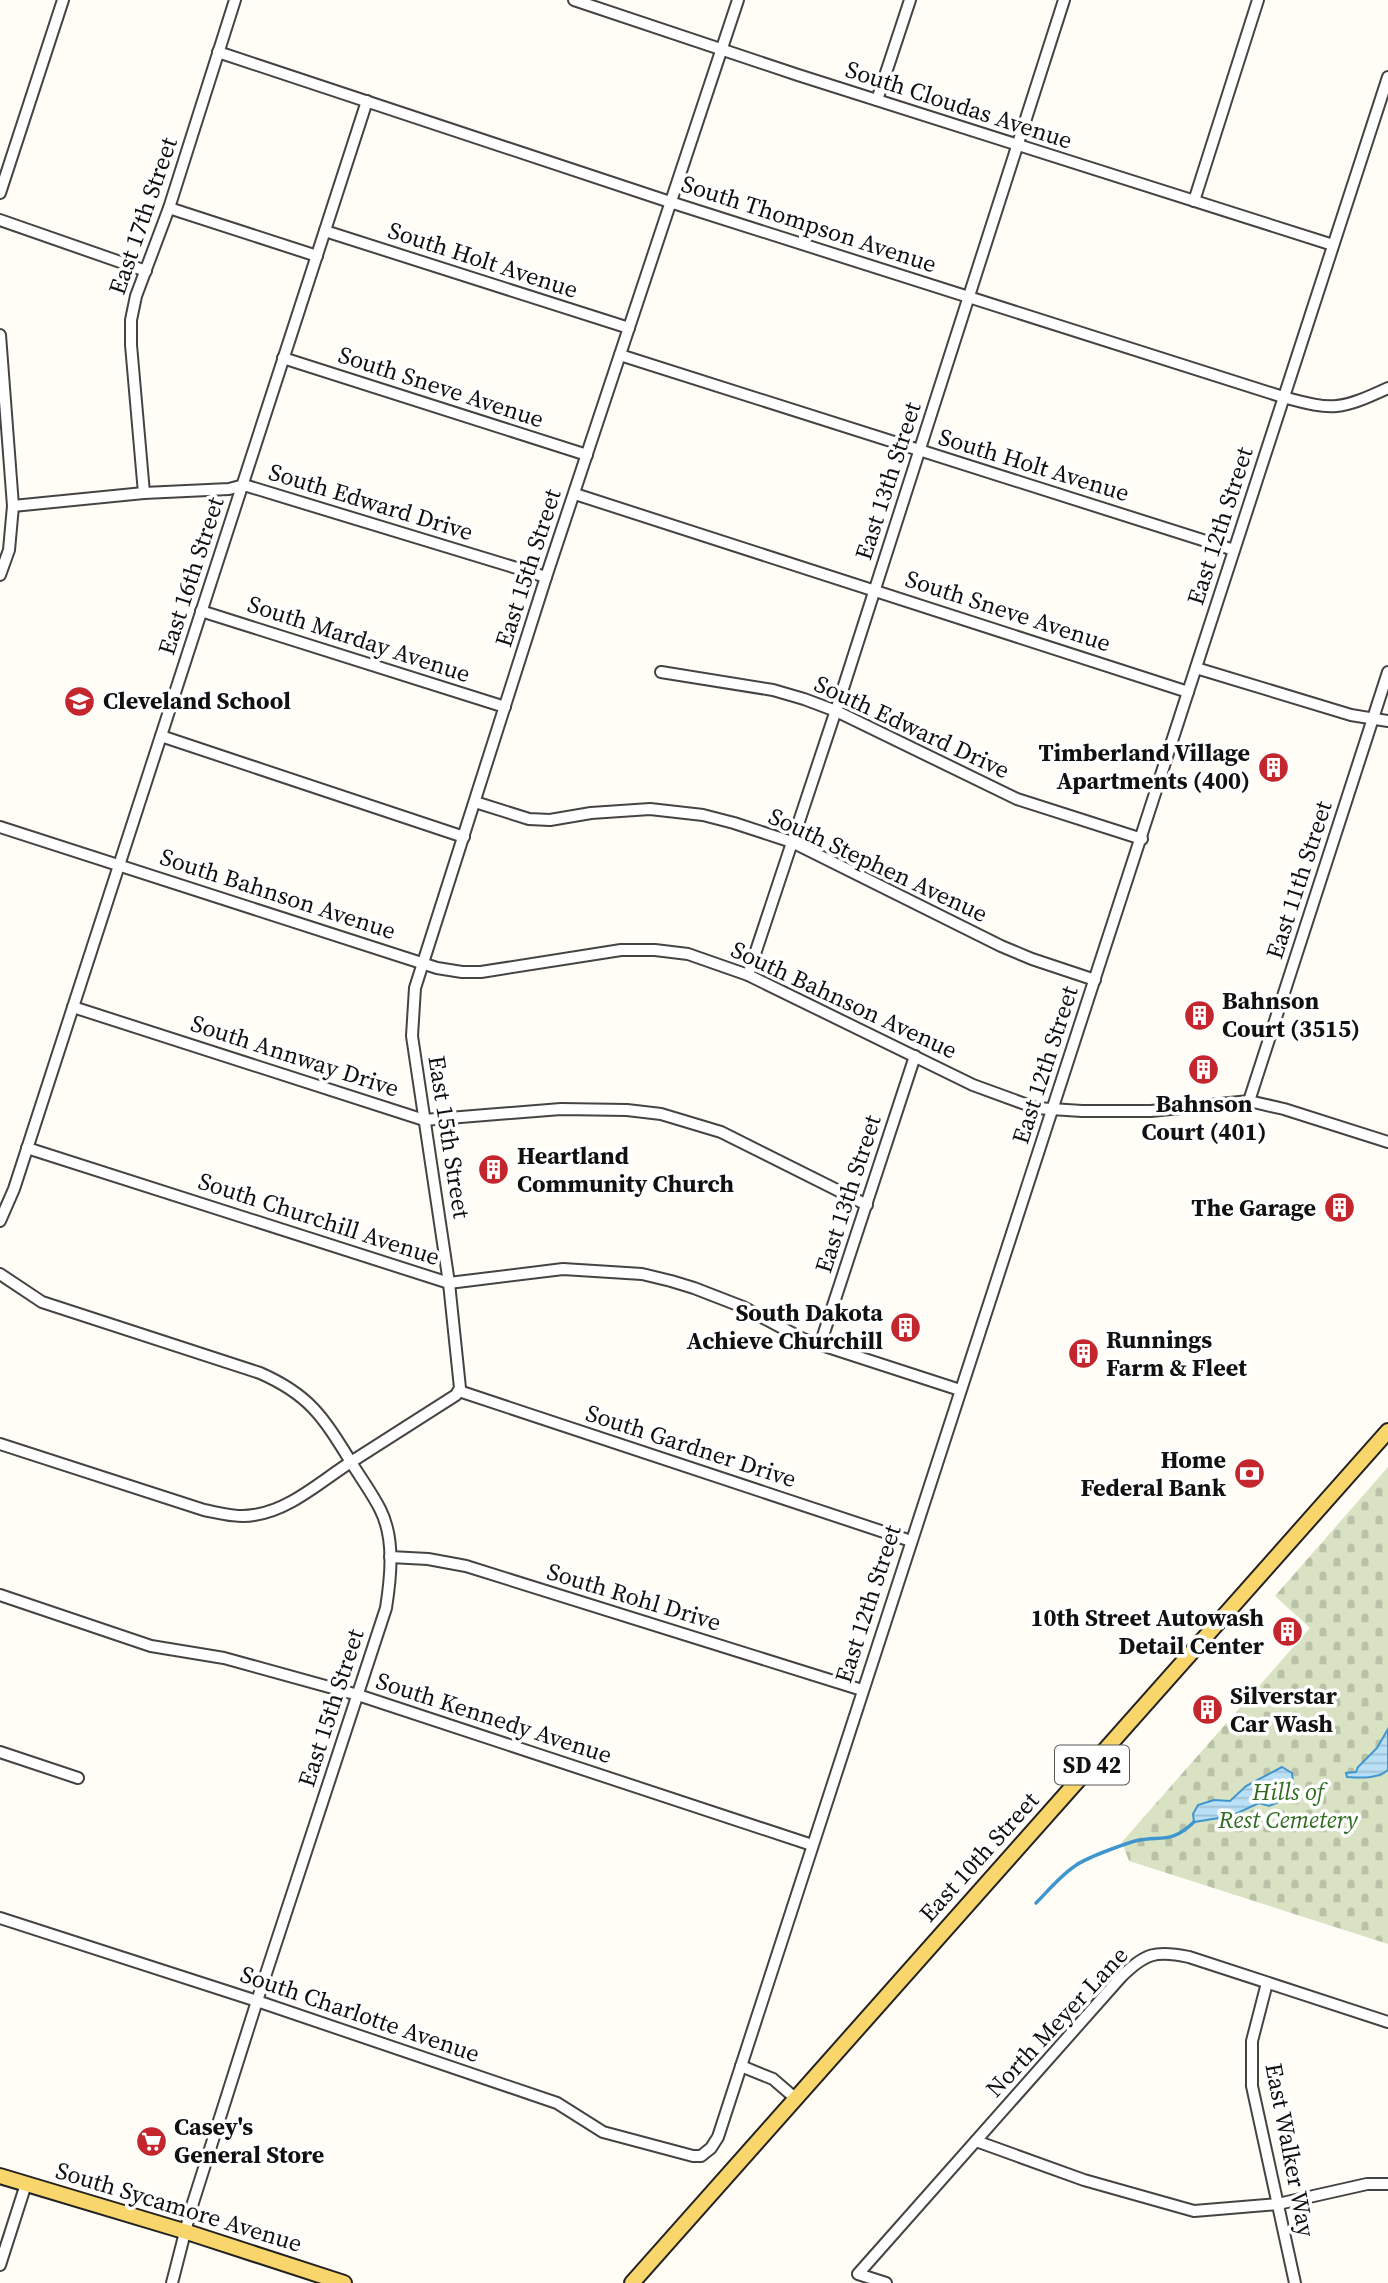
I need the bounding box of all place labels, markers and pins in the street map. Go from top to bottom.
school or university icon: Cleveland School [63,684,97,718]
place label: Cleveland School [103,684,291,717]
place label: Timberland Village Apartments (400) [1039,736,1250,797]
building icon: Timberland Village Apartments (400) [1256,750,1290,784]
place label: Bahnson Court (3515) [1222,984,1360,1045]
building icon: Bahnson Court (3515) [1182,998,1216,1032]
building icon: Bahnson Court (401) [1187,1053,1221,1087]
place label: Bahnson Court (401) [1141,1087,1267,1148]
place label: Heartland Community Church [517,1139,734,1200]
building icon: Heartland Community Church [477,1153,511,1187]
place label: The Garage [1191,1191,1316,1224]
building icon: The Garage [1322,1191,1356,1225]
place label: South Dakota Achieve Churchill [687,1296,883,1357]
building icon: South Dakota Achieve Churchill [889,1310,923,1344]
place label: Runnings Farm & Fleet [1106,1323,1247,1384]
building icon: Runnings Farm & Fleet [1066,1337,1100,1371]
place label: Home Federal Bank [1080,1443,1227,1504]
bank icon: Home Federal Bank [1232,1457,1266,1491]
place label: 10th Street Autowash Detail Center [1030,1601,1265,1662]
building icon: 10th Street Autowash Detail Center [1270,1615,1304,1649]
place label: Silverstar Car Wash [1230,1679,1338,1740]
building icon: Silverstar Car Wash [1190,1693,1224,1727]
place label: Casey's General Store [174,2110,324,2171]
supermarket icon: Casey's General Store [134,2124,168,2158]

